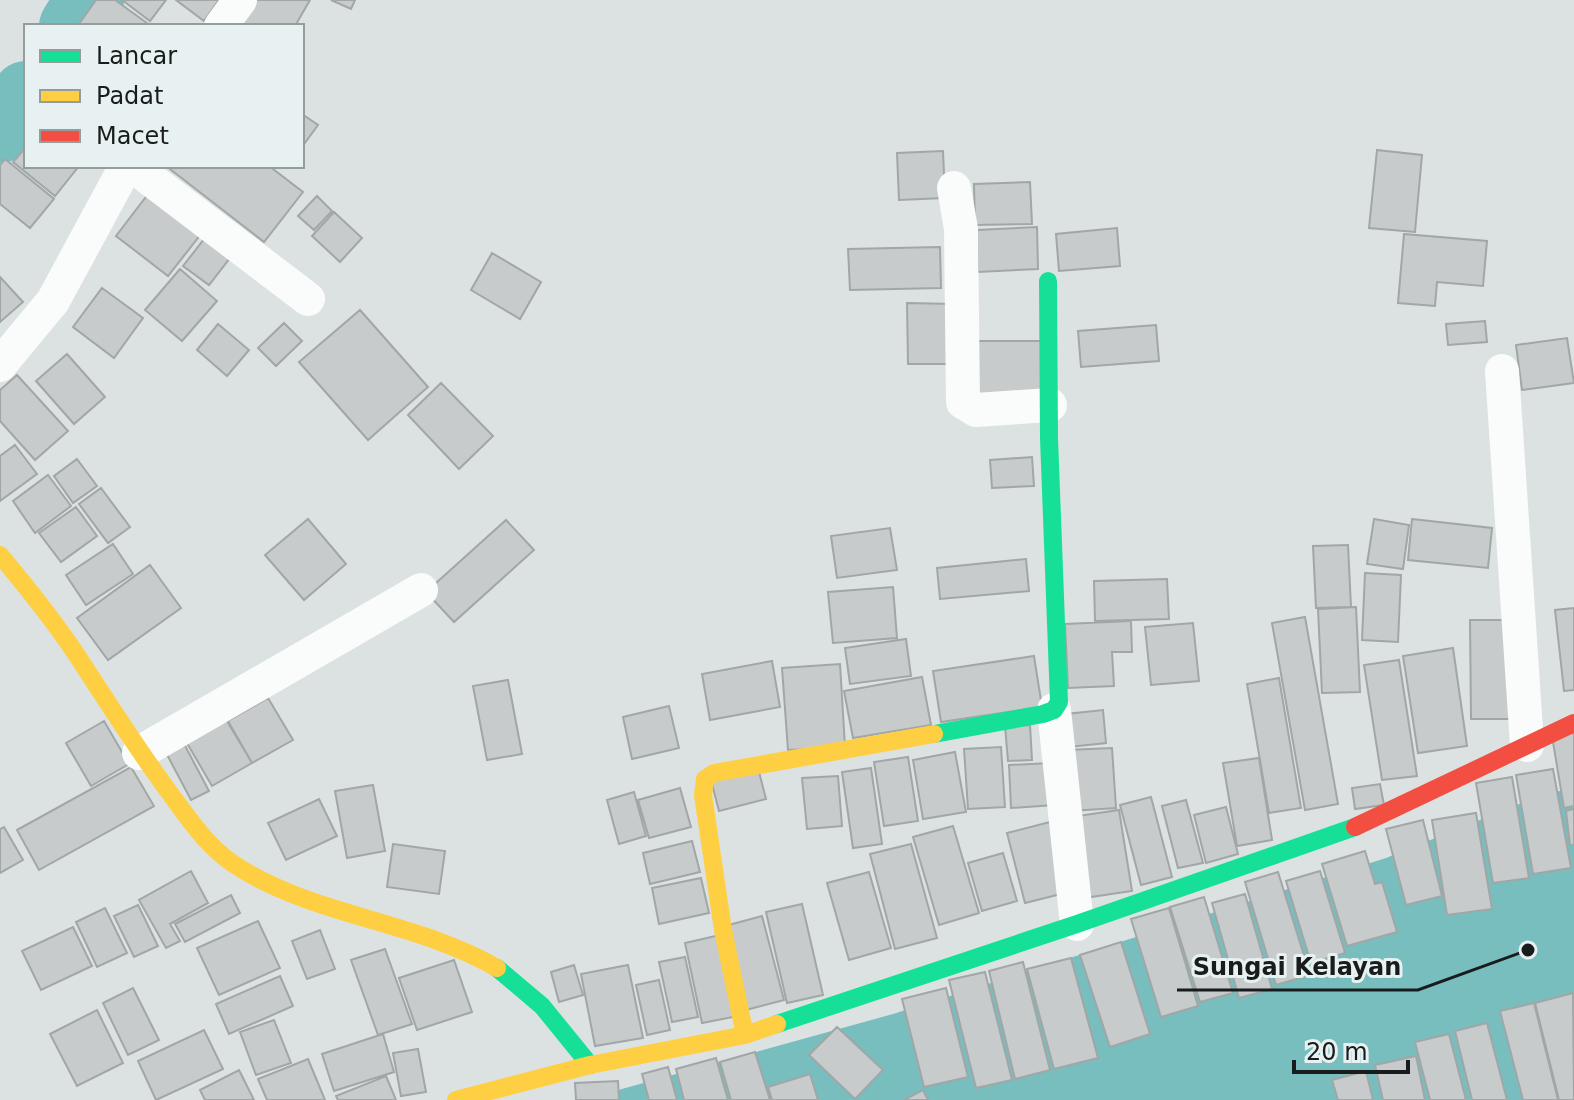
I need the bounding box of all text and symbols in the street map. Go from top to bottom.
legend [24,24,304,168]
text: Lancar [96,42,177,70]
text: Padat [96,82,163,110]
text: Macet [96,122,169,150]
callout: Sungai Kelayan [1177,942,1418,990]
text: Sungai Kelayan [1193,953,1401,981]
scale bar [1294,1024,1408,1074]
text: 20 m [1306,1038,1368,1066]

